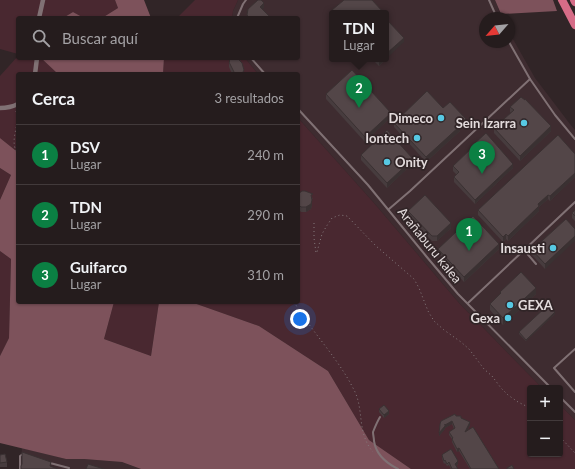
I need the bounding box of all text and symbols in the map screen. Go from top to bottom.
popup [329,10,389,62]
north arrow [479,12,515,48]
search box [16,16,300,60]
text: TDN [343,19,375,37]
icon: search [30,27,52,49]
text: Buscar aquí [62,29,138,47]
text: Lugar [343,37,375,53]
pin: 2 [346,75,372,108]
text: Cerca [32,88,75,109]
text: 3 resultados [214,90,284,106]
place label: Dimeco [388,110,434,126]
marker: Dimeco [436,113,446,123]
place label: Sein Izarra [456,115,516,131]
marker: Sein Izarra [519,118,529,128]
place label: Iontech [365,130,409,146]
marker: Iontech [412,133,422,143]
text: DSV [70,138,100,156]
pin: 3 [469,141,495,174]
text: 1 [41,147,49,163]
text: 240 m [247,147,284,163]
place label: Onity [395,154,428,170]
text: Lugar [70,156,102,172]
marker: Onity [382,157,392,167]
text: TDN [70,198,102,216]
street label: Arañaburu kalea [395,204,465,286]
text: 2 [41,207,49,223]
text: 290 m [247,207,284,223]
text: Lugar [70,216,102,232]
pin: 1 [456,218,482,251]
place label: Insausti [500,240,545,256]
marker: Insausti [548,243,558,253]
text: Guifarco [70,258,127,276]
text: 3 [41,267,49,283]
text: 310 m [247,267,284,283]
text: Lugar [70,276,102,292]
place label: GEXA [518,297,554,313]
marker: GEXA [505,300,515,310]
your location [290,309,310,329]
place label: Gexa [470,310,500,326]
marker: Gexa [503,313,513,323]
map controls [527,385,563,457]
button: + [527,385,563,421]
button: − [527,421,563,457]

